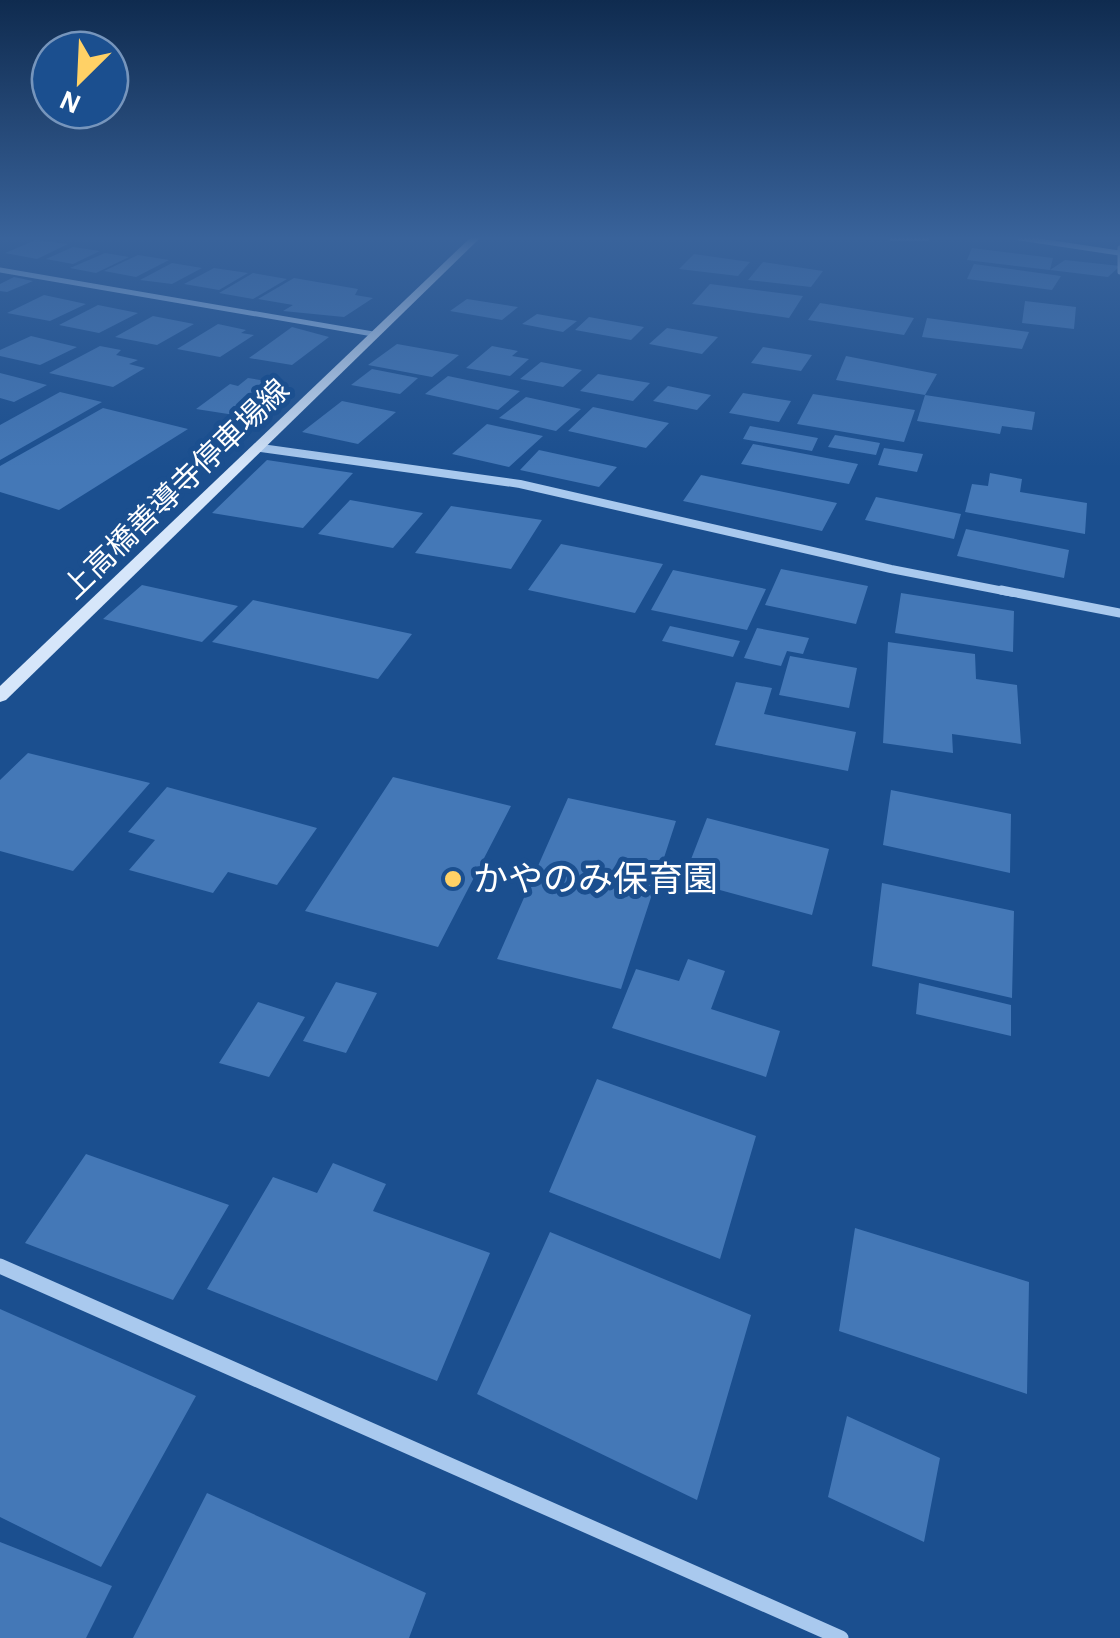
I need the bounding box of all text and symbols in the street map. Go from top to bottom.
north arrow [30,30,130,130]
text: N [56,84,85,118]
street label: 上高橋善導寺停車場線 [57,373,295,605]
place label: かやのみ保育園 [473,861,718,898]
marker: かやのみ保育園 [442,868,464,890]

